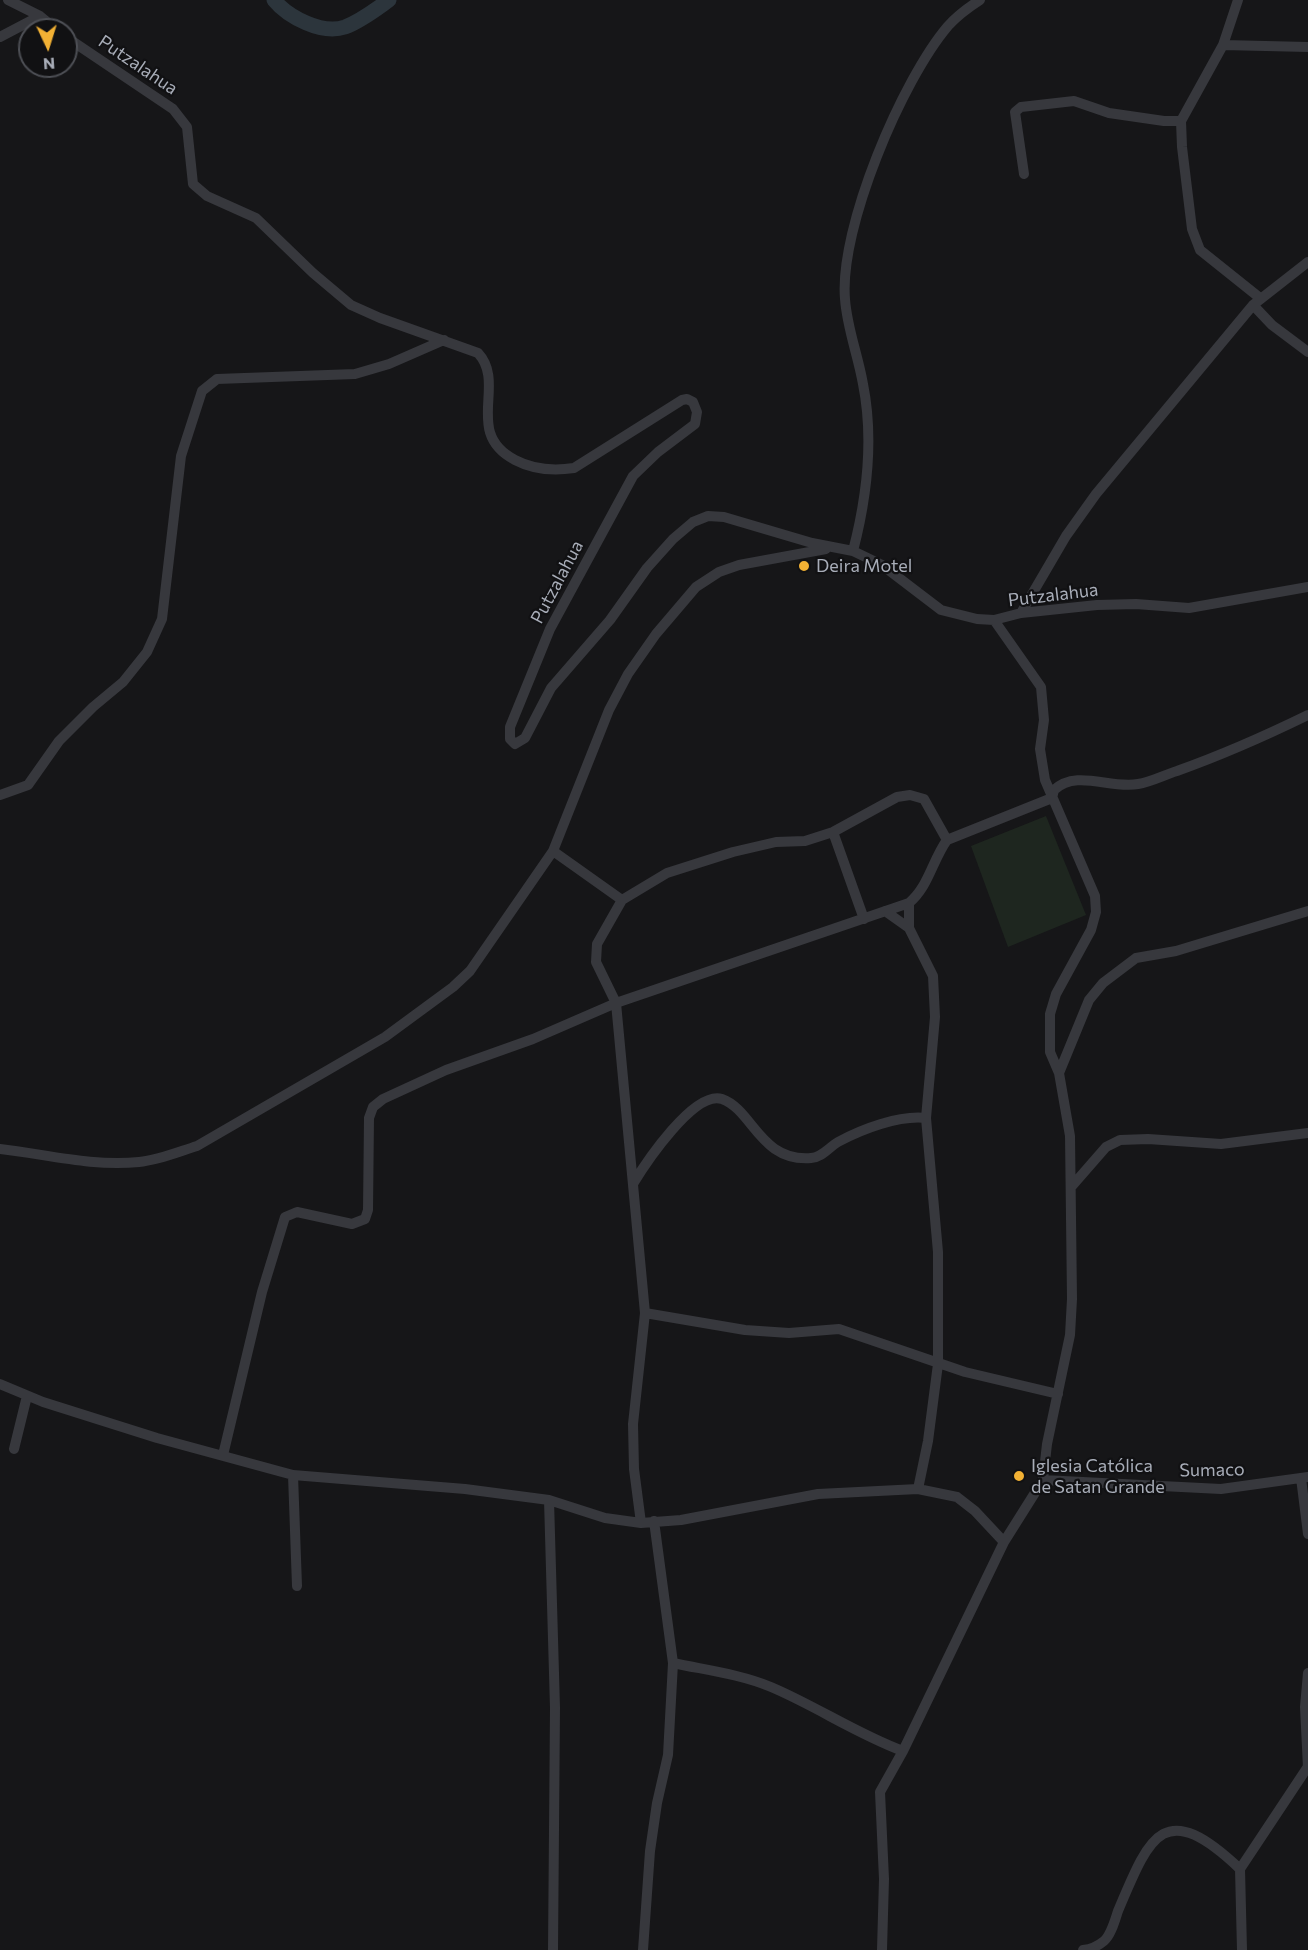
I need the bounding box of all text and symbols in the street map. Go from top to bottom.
north arrow [18,18,78,78]
street label: Putzalahua [94,31,182,99]
text: N [43,55,56,74]
street label: Putzalahua [526,537,588,627]
place label: Deira Motel [816,555,912,577]
marker: Deira Motel [797,559,811,573]
street label: Putzalahua [1007,579,1099,611]
place label: Iglesia Católica de Satan Grande [1031,1455,1165,1498]
street label: Sumaco [1179,1459,1245,1481]
marker: Iglesia Católica de Satan Grande [1012,1469,1026,1483]

